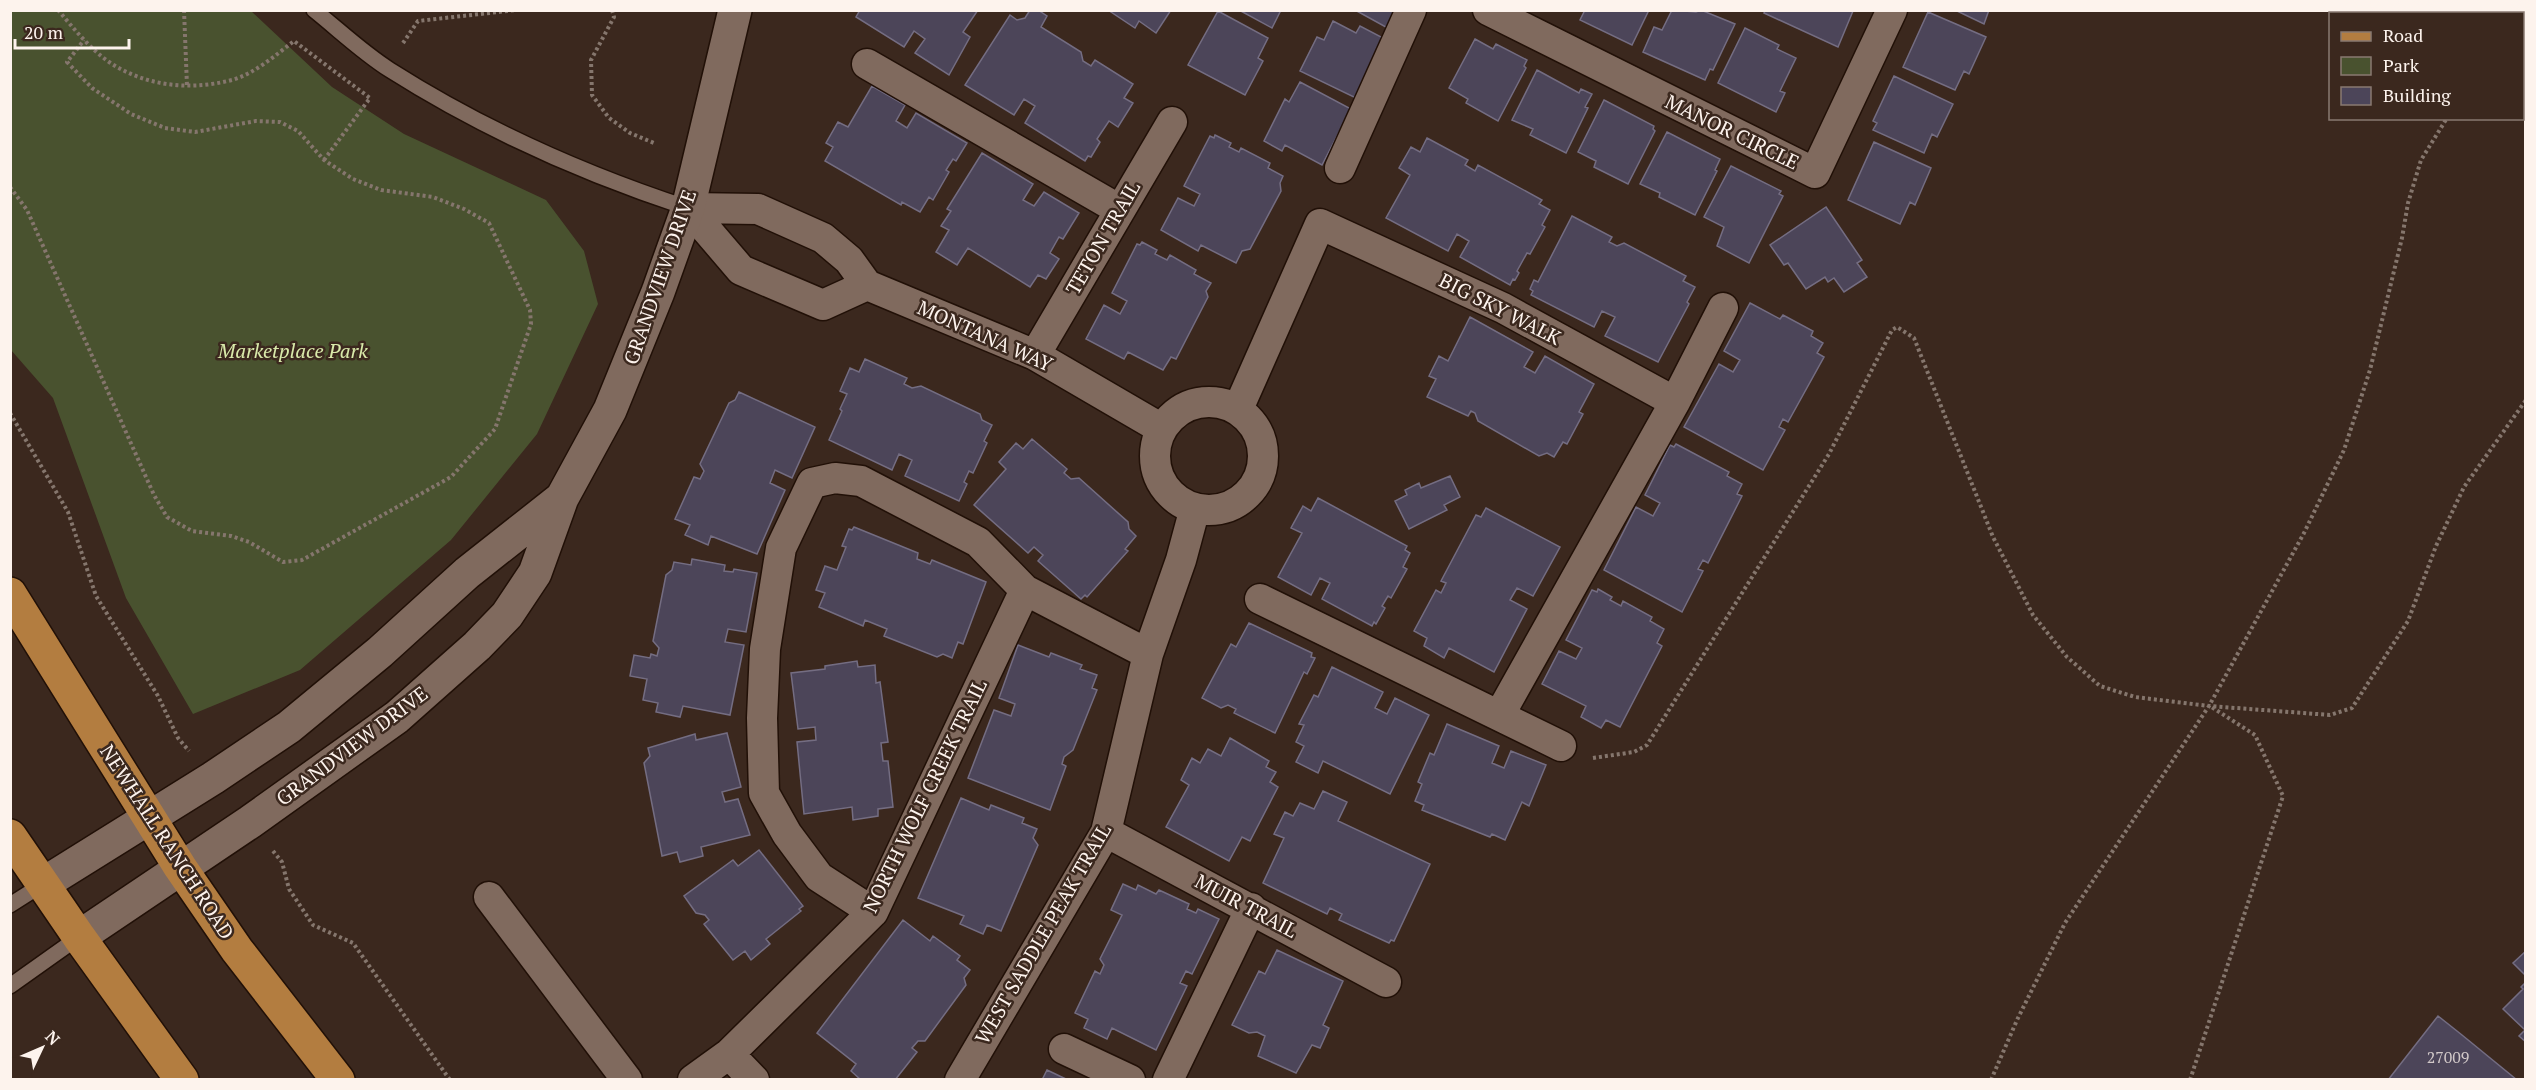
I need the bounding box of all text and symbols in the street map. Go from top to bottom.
scale bar [15,12,129,50]
legend [2329,12,2524,120]
text: 20 m [24,20,64,44]
text: Road [2383,23,2423,47]
text: Park [2383,53,2420,77]
text: Building [2383,83,2451,107]
street label: MANOR CIRCLE [1661,88,1804,176]
street label: TETON TRAIL [1059,176,1146,300]
street label: GRANDVIEW DRIVE [617,186,702,368]
street label: BIG SKY WALK [1435,266,1566,351]
street label: MONTANA WAY [913,294,1057,378]
park label: Marketplace Park [217,337,368,364]
street label: NORTH WOLF CREEK TRAIL [856,675,993,917]
street label: GRANDVIEW DRIVE [270,680,433,812]
street label: NEWHALL RANCH ROAD [94,739,241,944]
street label: WEST SADDLE PEAK TRAIL [968,819,1117,1049]
street label: MUIR TRAIL [1190,867,1302,944]
north arrow [12,1018,72,1078]
text: N [41,1026,65,1050]
house number: 27009 [2427,1046,2469,1068]

